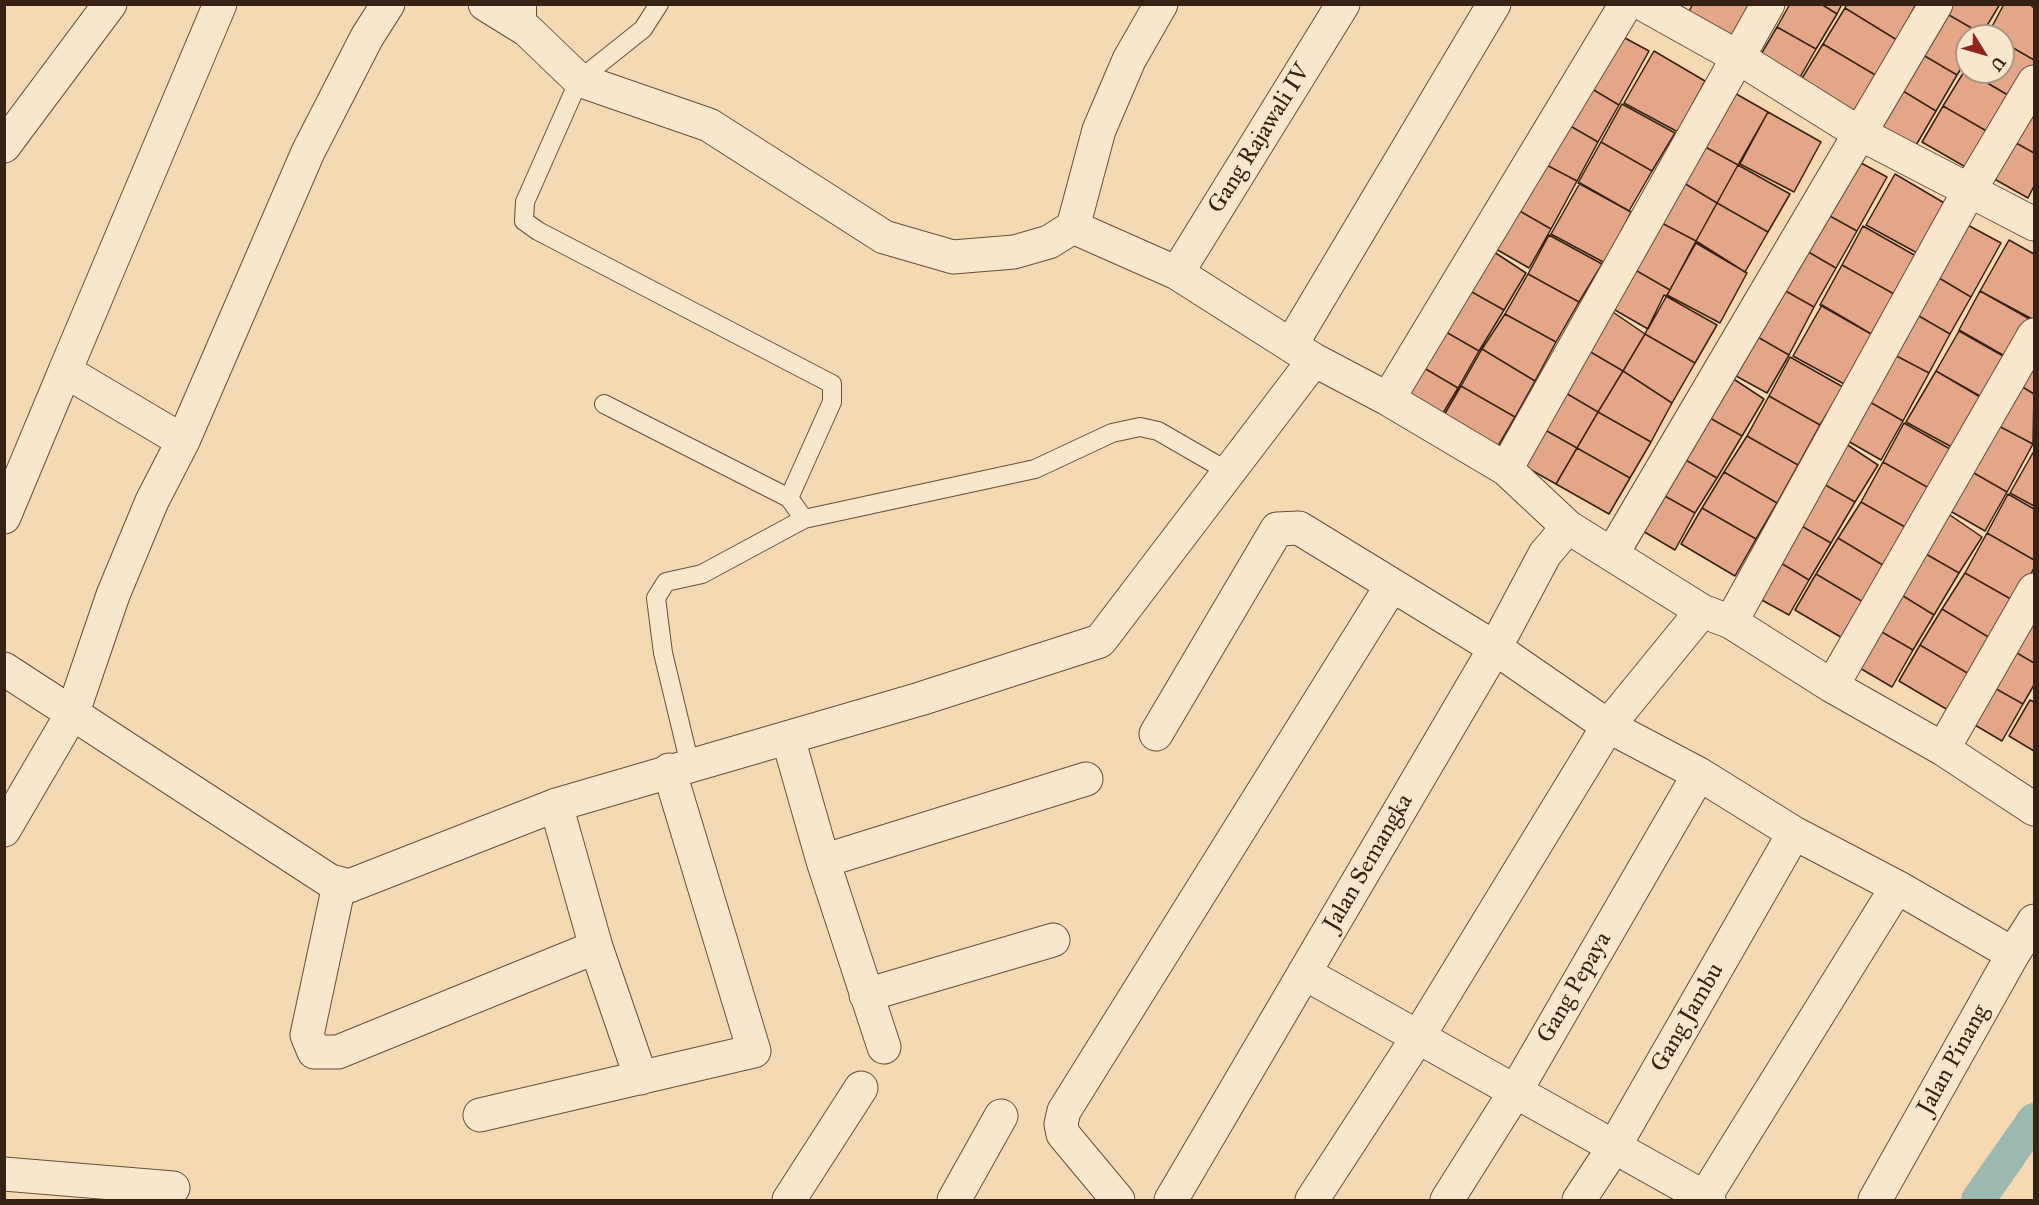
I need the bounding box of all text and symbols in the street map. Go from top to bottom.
north arrow [1955,24,2015,84]
text: U [1987,53,2010,75]
street label: Gang Rajawali IV [1203,59,1317,219]
street label: Jalan Semangka [1318,789,1420,937]
street label: Gang Pepaya [1532,927,1618,1049]
street label: Gang Jambu [1645,959,1731,1077]
street label: Jalan Pinang [1912,1000,1996,1120]

